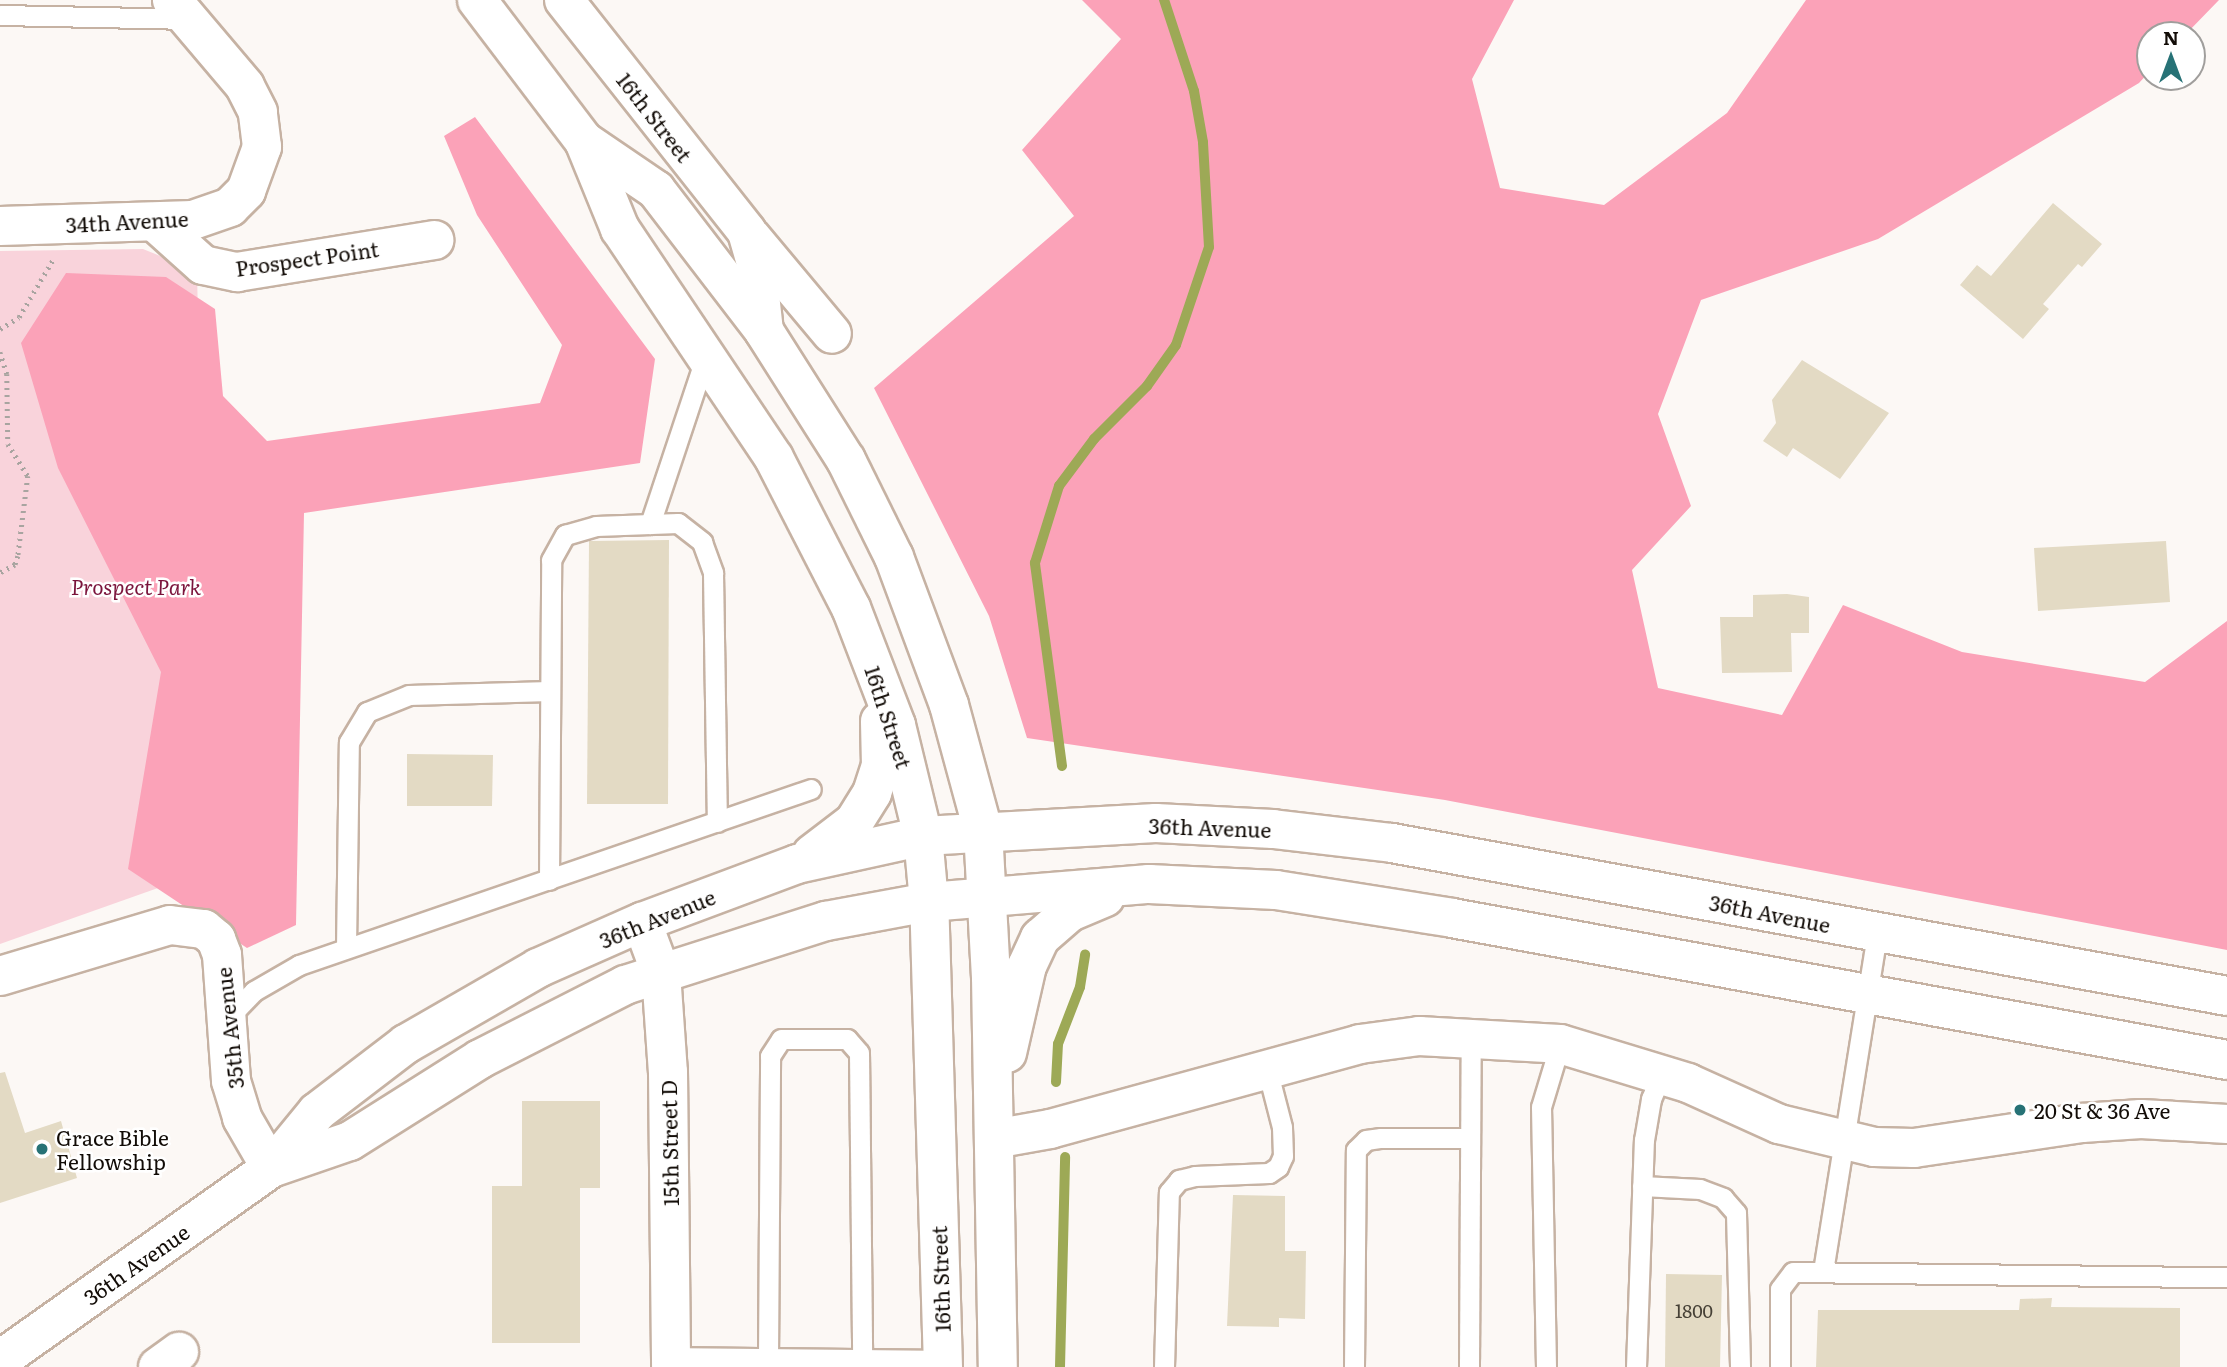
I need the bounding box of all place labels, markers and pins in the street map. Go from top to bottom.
place label: 20 St & 36 Ave [2034,1097,2170,1123]
marker: 20 St & 36 Ave [2012,1102,2028,1118]
place label: Grace Bible Fellowship [56,1124,169,1174]
marker: Grace Bible Fellowship [34,1141,50,1157]

